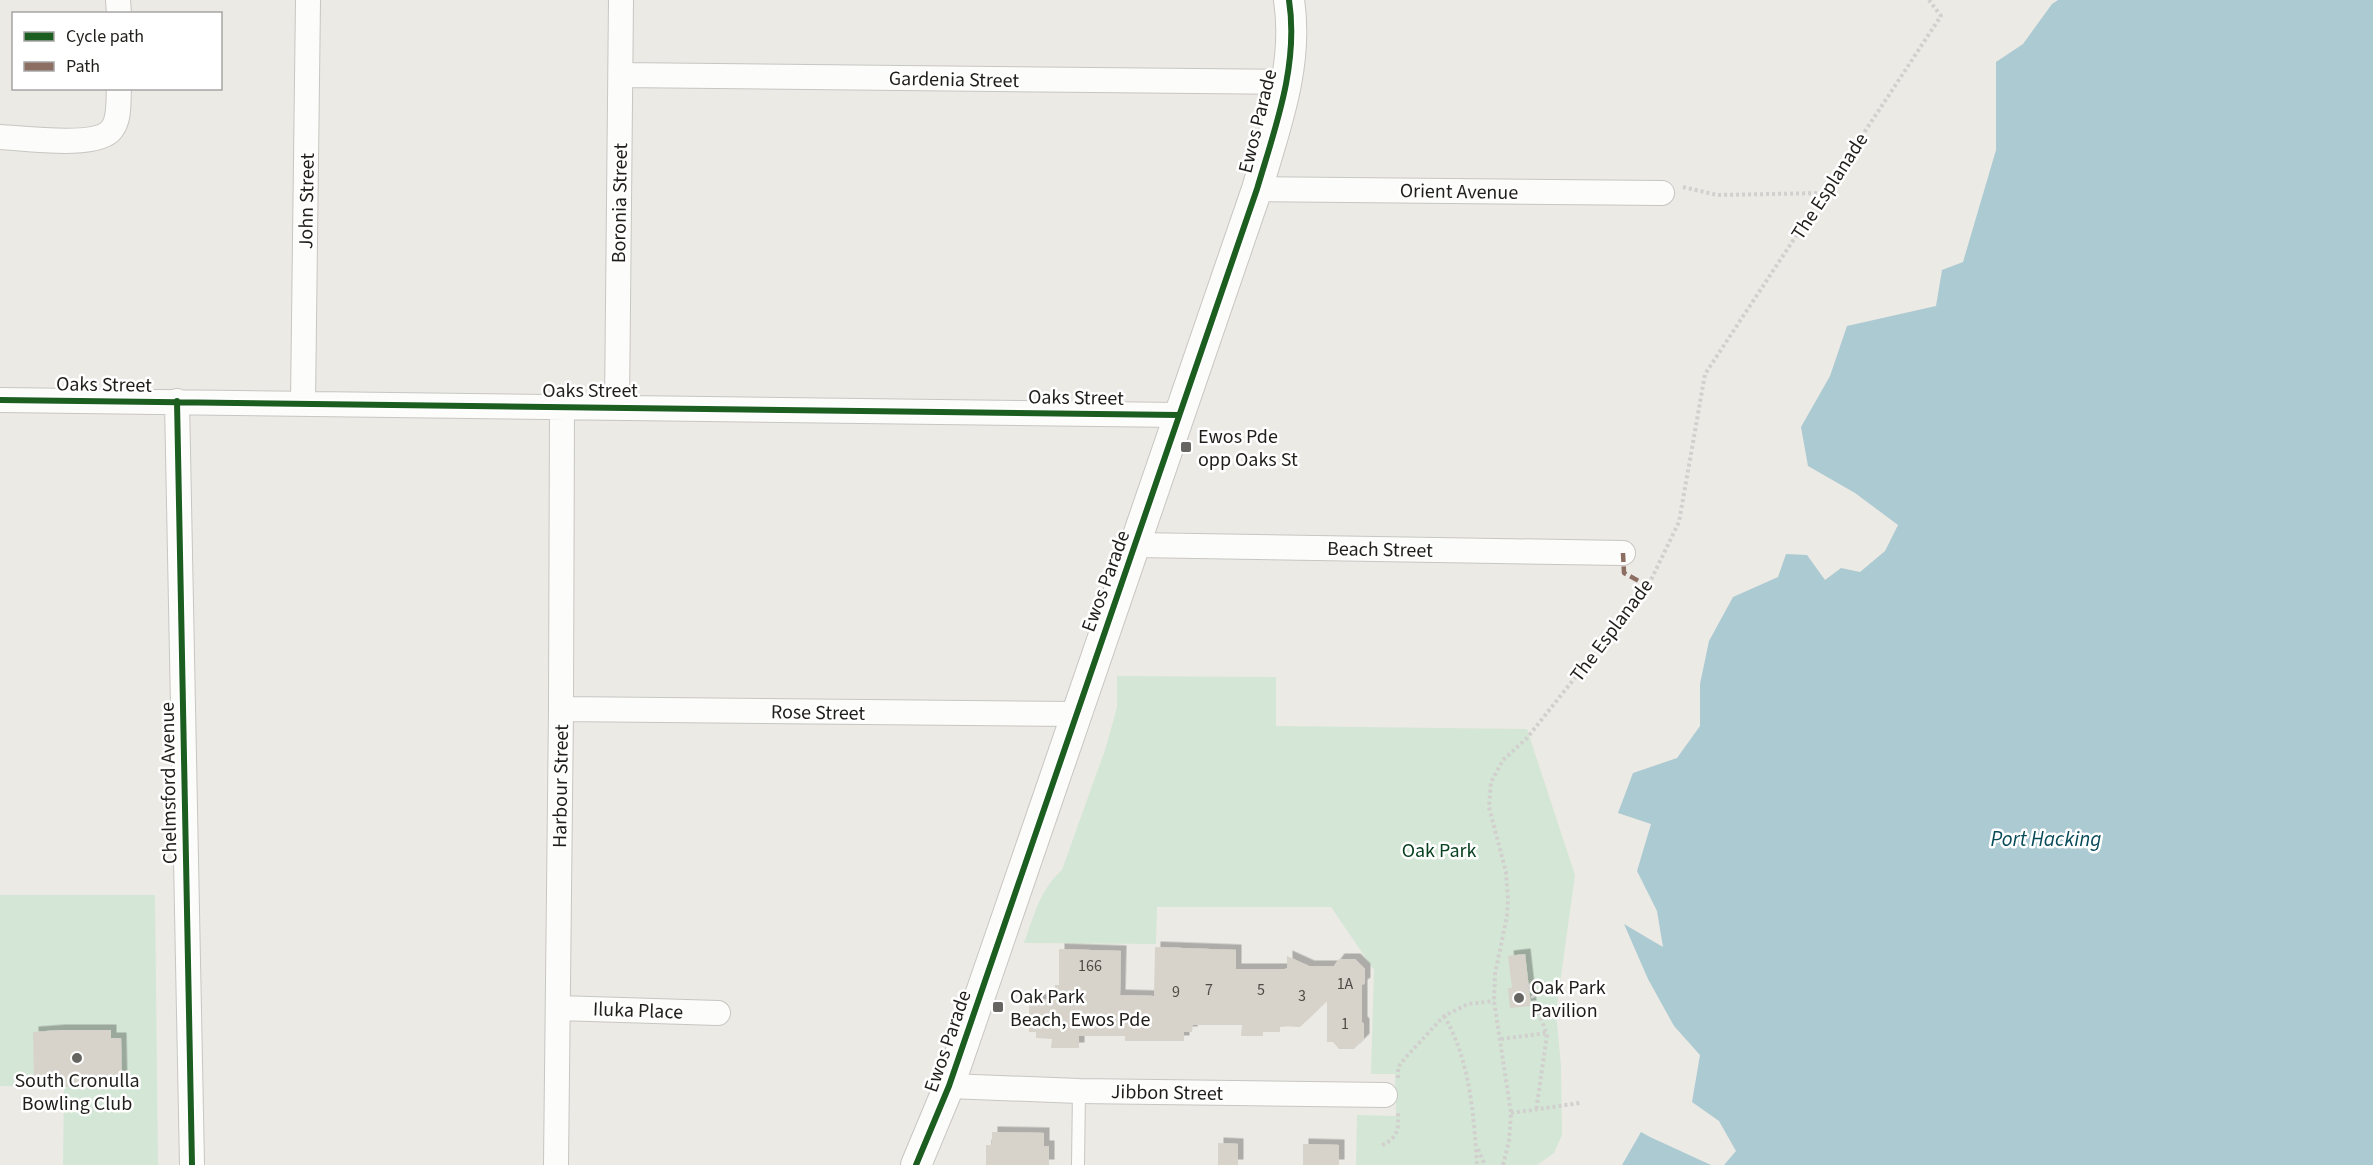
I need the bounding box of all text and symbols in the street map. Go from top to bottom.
legend [12,12,222,90]
text: Cycle path [66,24,144,49]
text: Path [66,54,100,79]
street label: Gardenia Street [889,65,1020,95]
street label: Ewos Parade [1232,66,1284,176]
street label: The Esplanade [1785,127,1875,246]
street label: Boronia Street [605,142,635,263]
street label: John Street [292,152,322,249]
street label: Orient Avenue [1400,177,1518,207]
street label: Oaks Street [56,370,152,400]
street label: Oaks Street [542,377,638,405]
street label: Oaks Street [1028,383,1124,413]
place label: Ewos Pde opp Oaks St [1198,423,1298,474]
marker: Ewos Pde opp Oaks St [1179,440,1193,454]
street label: Ewos Parade [1075,527,1137,636]
street label: Beach Street [1327,535,1433,565]
street label: The Esplanade [1564,573,1660,688]
street label: Rose Street [771,698,866,728]
street label: Chelmsford Avenue [154,702,184,864]
street label: Harbour Street [546,724,576,848]
water label: Port Hacking [1991,824,2101,854]
park label: Oak Park [1402,837,1476,865]
house number: 166 [1078,955,1102,977]
house number: 1A [1337,973,1354,995]
place label: Oak Park Pavilion [1531,974,1606,1025]
house number: 7 [1205,979,1213,1001]
house number: 5 [1257,979,1265,1001]
house number: 9 [1172,981,1180,1003]
place label: Oak Park Beach, Ewos Pde [1010,983,1150,1034]
house number: 3 [1298,985,1306,1007]
street label: Ewos Parade [917,987,978,1096]
marker: Oak Park Pavilion [1512,991,1526,1005]
street label: Iluka Place [592,995,684,1027]
marker: Oak Park Beach, Ewos Pde [991,1000,1005,1014]
house number: 1 [1341,1013,1349,1035]
marker: South Cronulla Bowling Club [70,1051,84,1065]
place label: South Cronulla Bowling Club [14,1067,140,1118]
street label: Jibbon Street [1110,1078,1224,1108]

